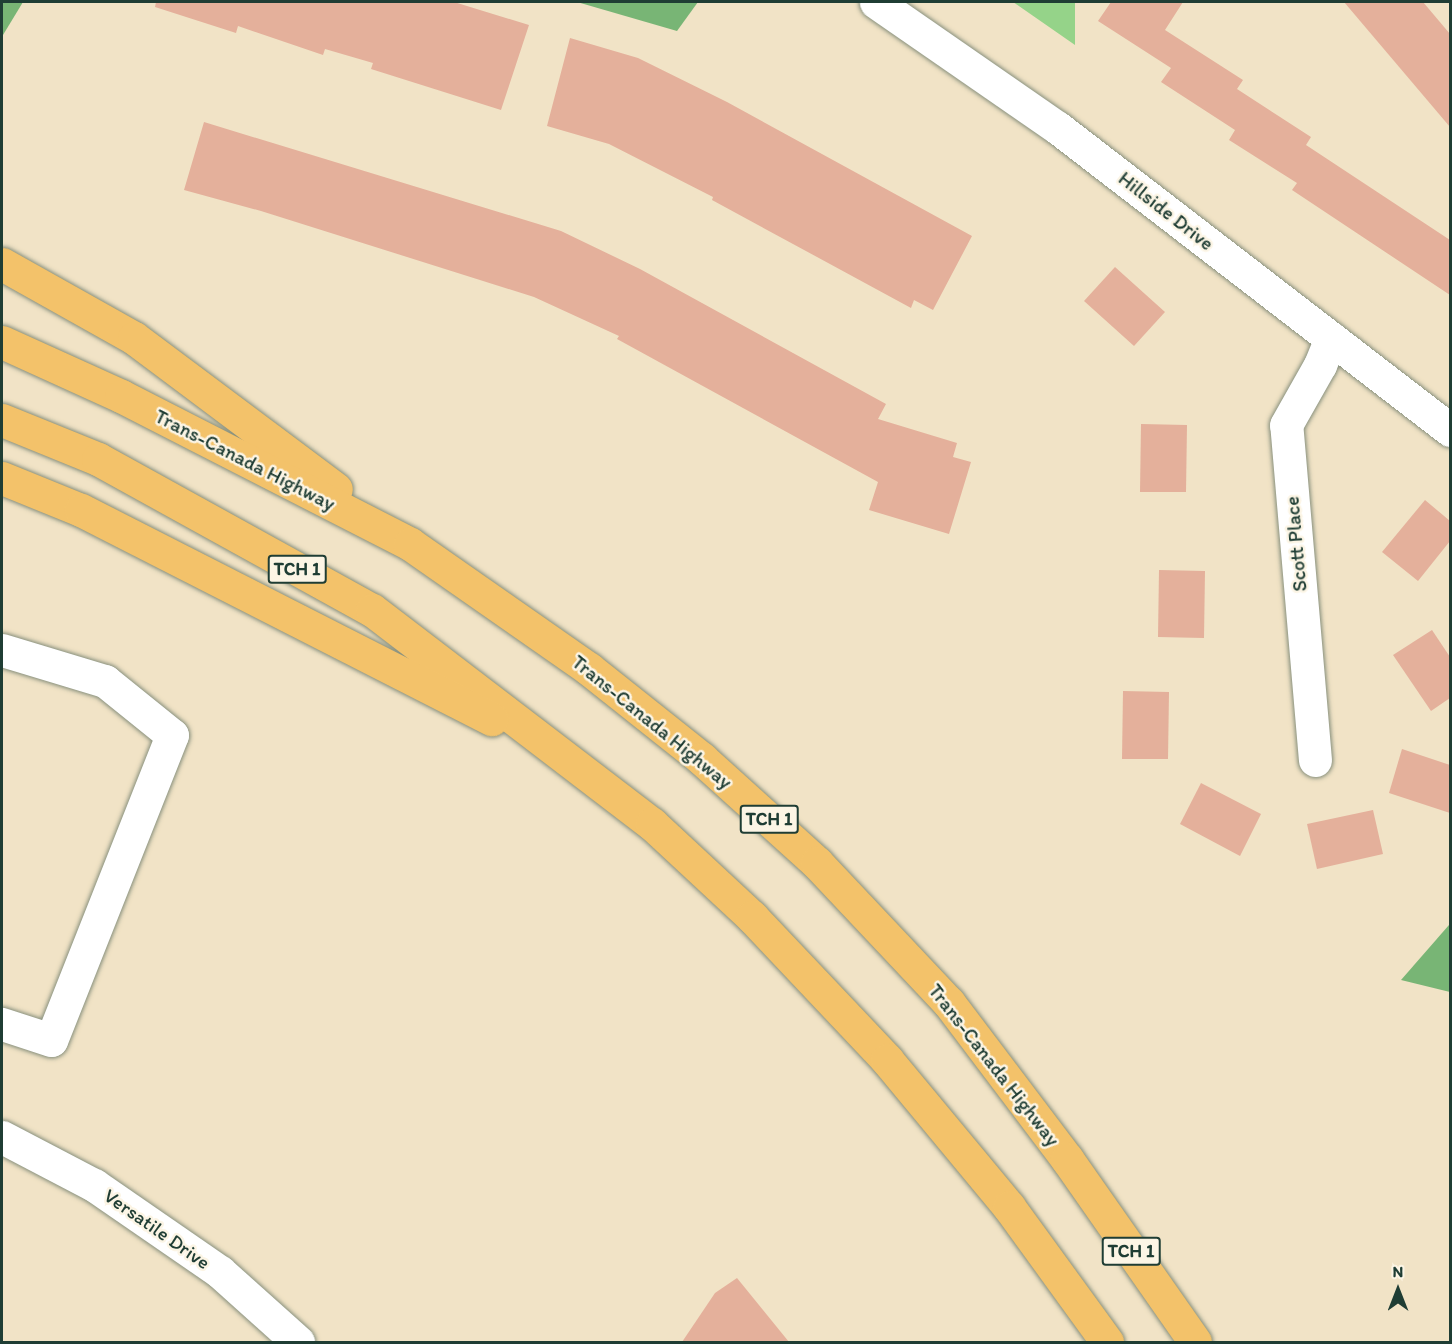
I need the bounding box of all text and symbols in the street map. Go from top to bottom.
street label: Hillside Drive [1113,166,1219,256]
street label: Trans-Canada Highway [151,404,339,516]
street label: Scott Place [1280,495,1312,593]
road number: TCH 1 [267,554,327,584]
street label: Trans-Canada Highway [567,650,737,794]
road number: TCH 1 [739,804,799,834]
street label: Trans-Canada Highway [924,980,1064,1150]
street label: Versatile Drive [99,1183,215,1275]
road number: TCH 1 [1101,1236,1161,1266]
north arrow [1368,1260,1428,1320]
text: N [1393,1262,1403,1281]

